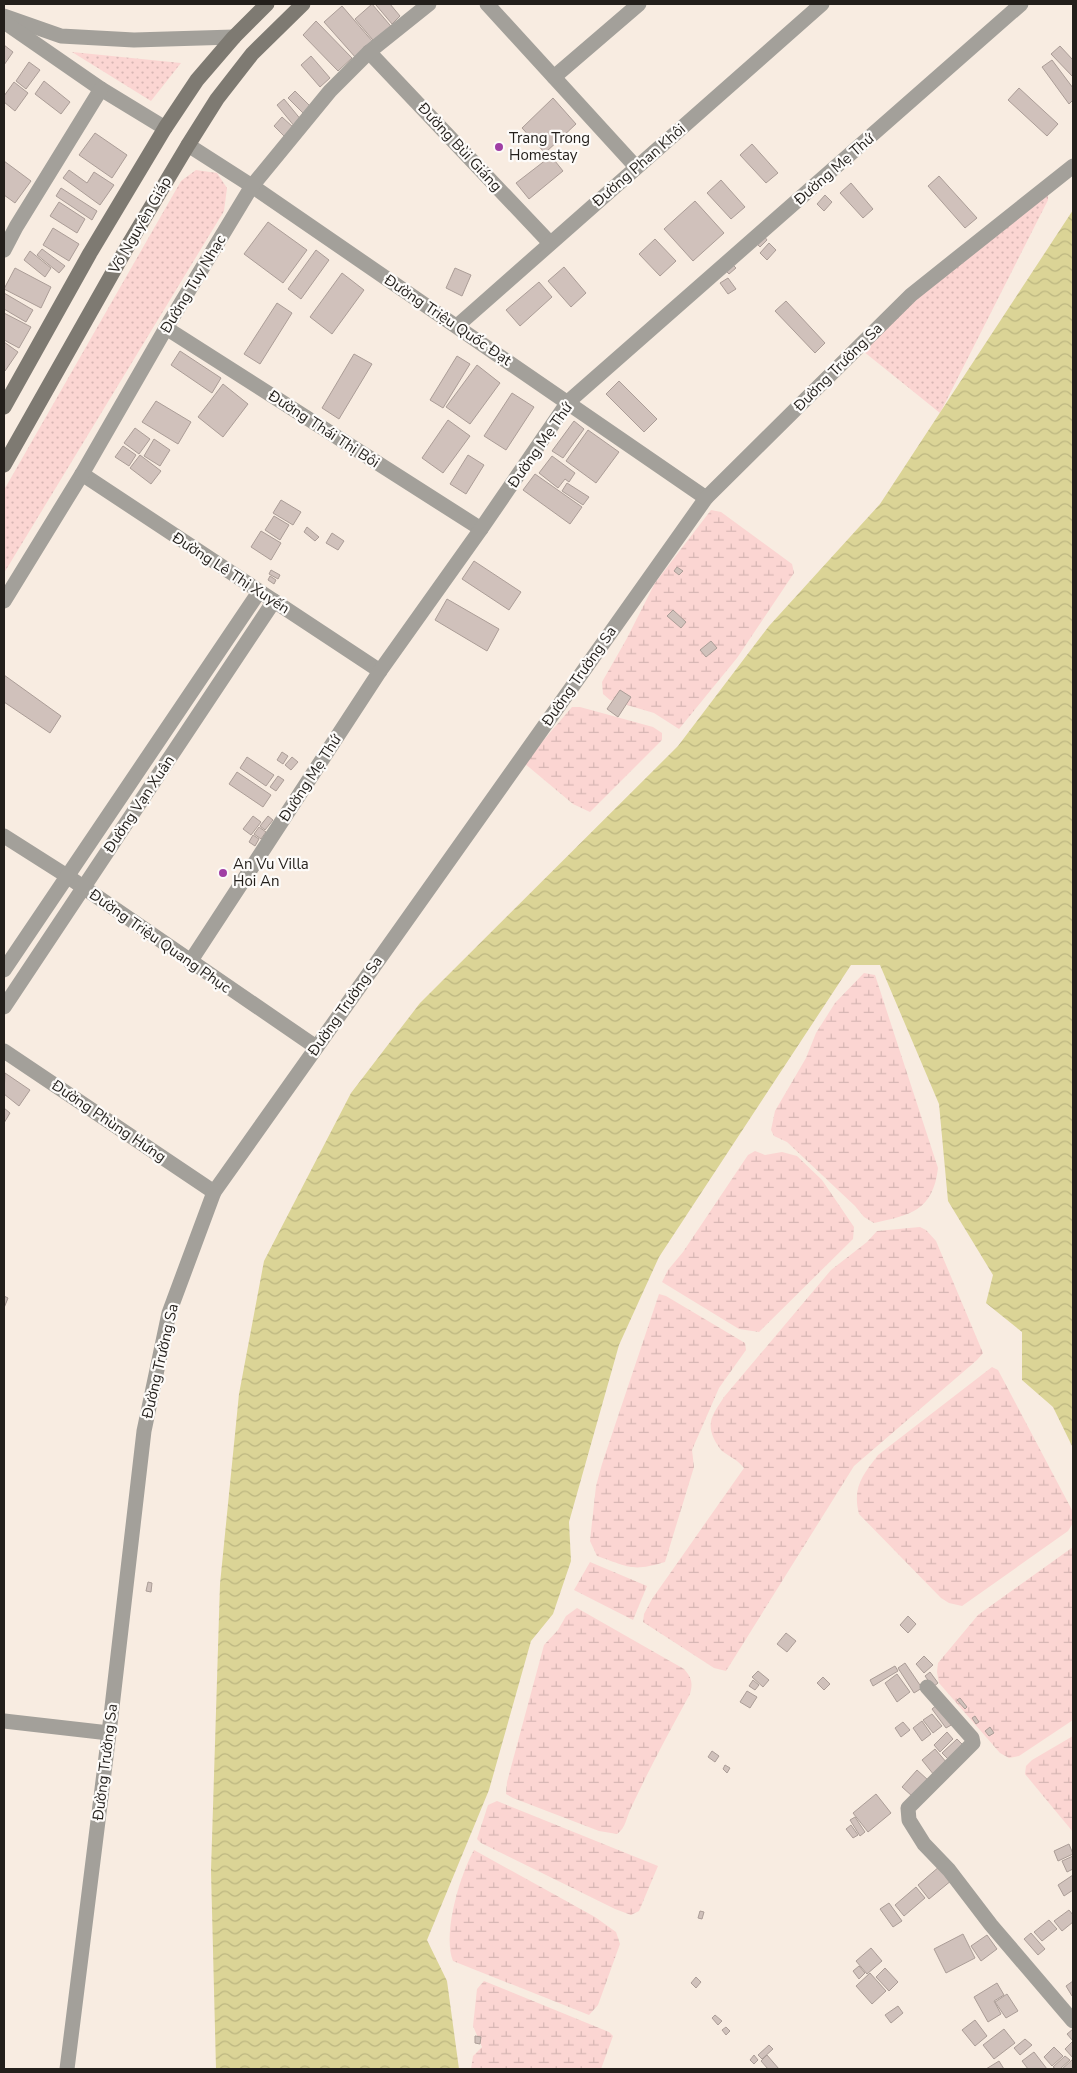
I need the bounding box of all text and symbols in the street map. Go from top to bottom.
street label: Đường Bùi Giáng [413,98,506,196]
street label: Đường Phan Khôi [587,119,690,212]
place label: Trang Trong Homestay [509,128,590,165]
street label: Đường Mẹ Thứ [789,128,879,210]
marker: Trang Trong Homestay [493,141,505,153]
street label: Võ Nguyên Giáp [104,173,176,278]
street label: Đường Tuy Nhạc [155,231,230,338]
street label: Đường Triệu Quốc Đạt [380,269,516,370]
street label: Đường Trường Sa [789,318,887,416]
street label: Đường Thái Thị Bôi [264,385,383,472]
street label: Đường Mẹ Thứ [503,397,578,492]
street label: Đường Lê Thị Xuyến [168,527,294,618]
street label: Đường Trường Sa [537,622,621,731]
street label: Đường Mẹ Thứ [274,729,346,826]
street label: Đường Vạn Xuân [98,751,179,857]
place label: An Vu Villa Hoi An [233,854,309,891]
marker: An Vu Villa Hoi An [217,867,229,879]
street label: Đường Triệu Quang Phục [84,884,235,998]
street label: Đường Trường Sa [303,952,387,1061]
street label: Đường Phùng Hưng [47,1075,170,1167]
street label: Đường Trường Sa [137,1302,183,1421]
street label: Đường Trường Sa [88,1703,122,1822]

